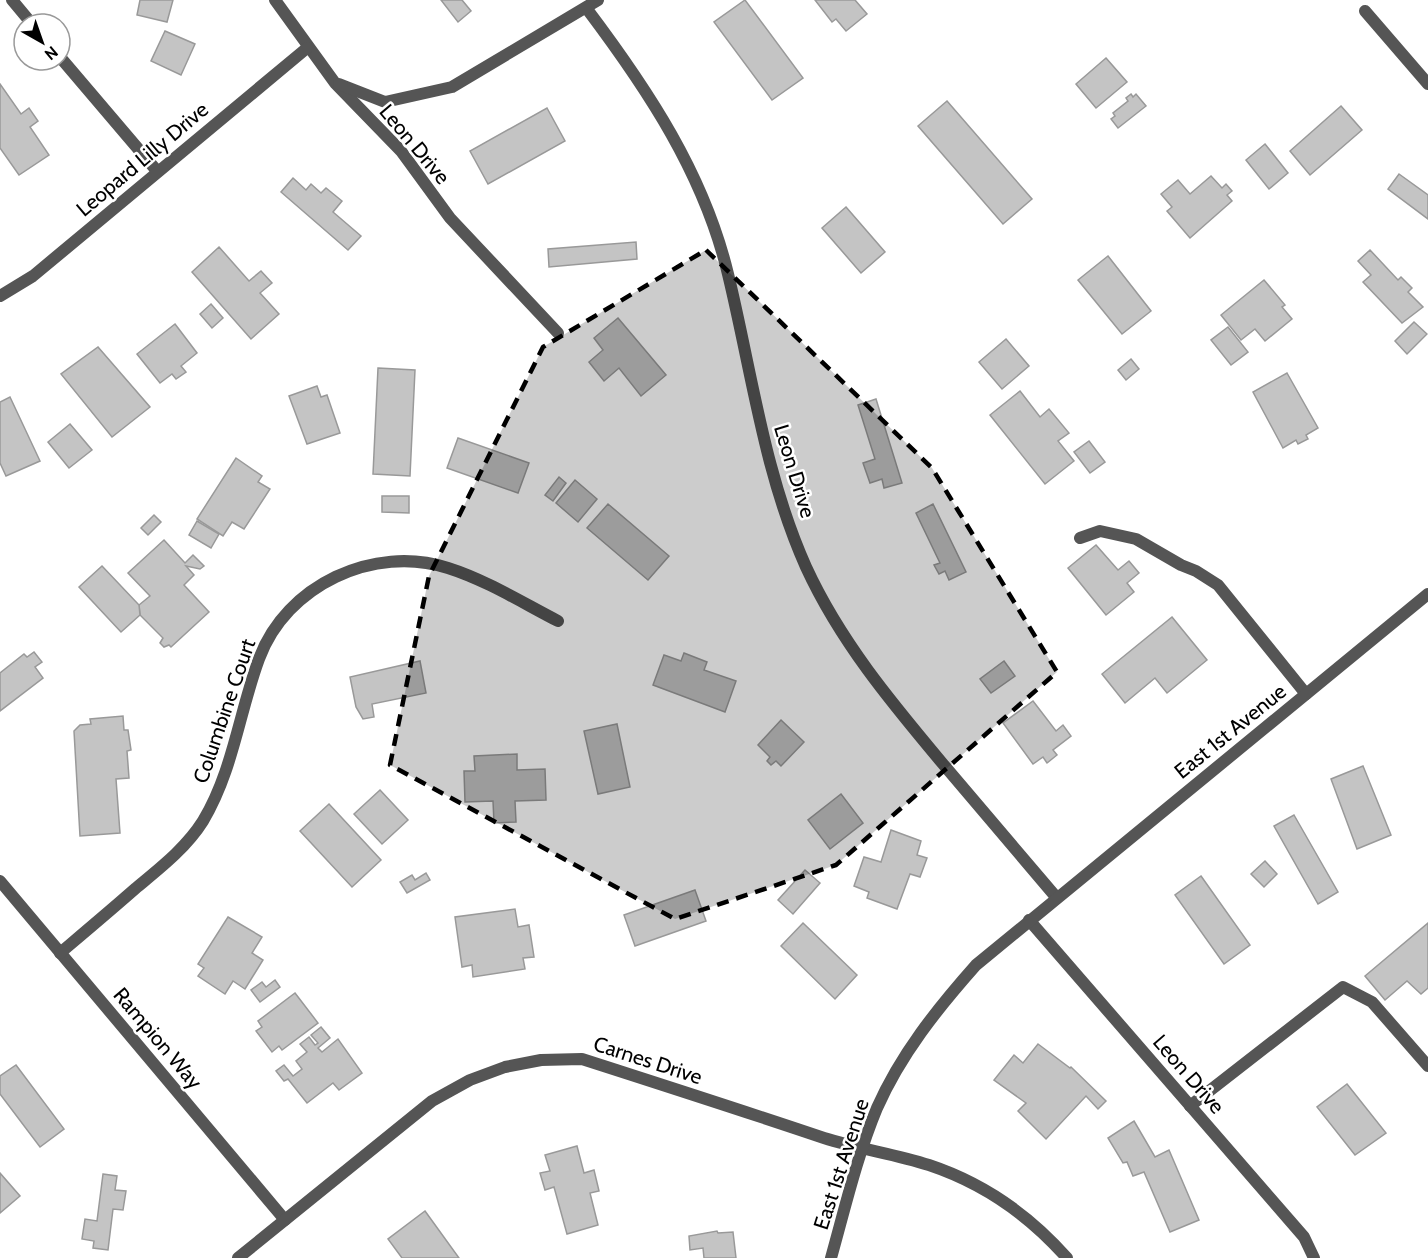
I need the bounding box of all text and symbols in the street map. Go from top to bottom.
north arrow [12,12,72,72]
text: N [41,42,62,64]
street label: Leopard Lilly Drive [71,96,213,221]
street label: Leon Drive [375,99,456,189]
street label: Leon Drive [769,421,821,521]
street label: Columbine Court [188,636,260,786]
street label: East 1st Avenue [1169,678,1291,784]
street label: Rampion Way [108,982,208,1094]
street label: Leon Drive [1148,1030,1230,1119]
street label: Carnes Drive [591,1031,706,1089]
street label: East 1st Avenue [808,1095,874,1233]

